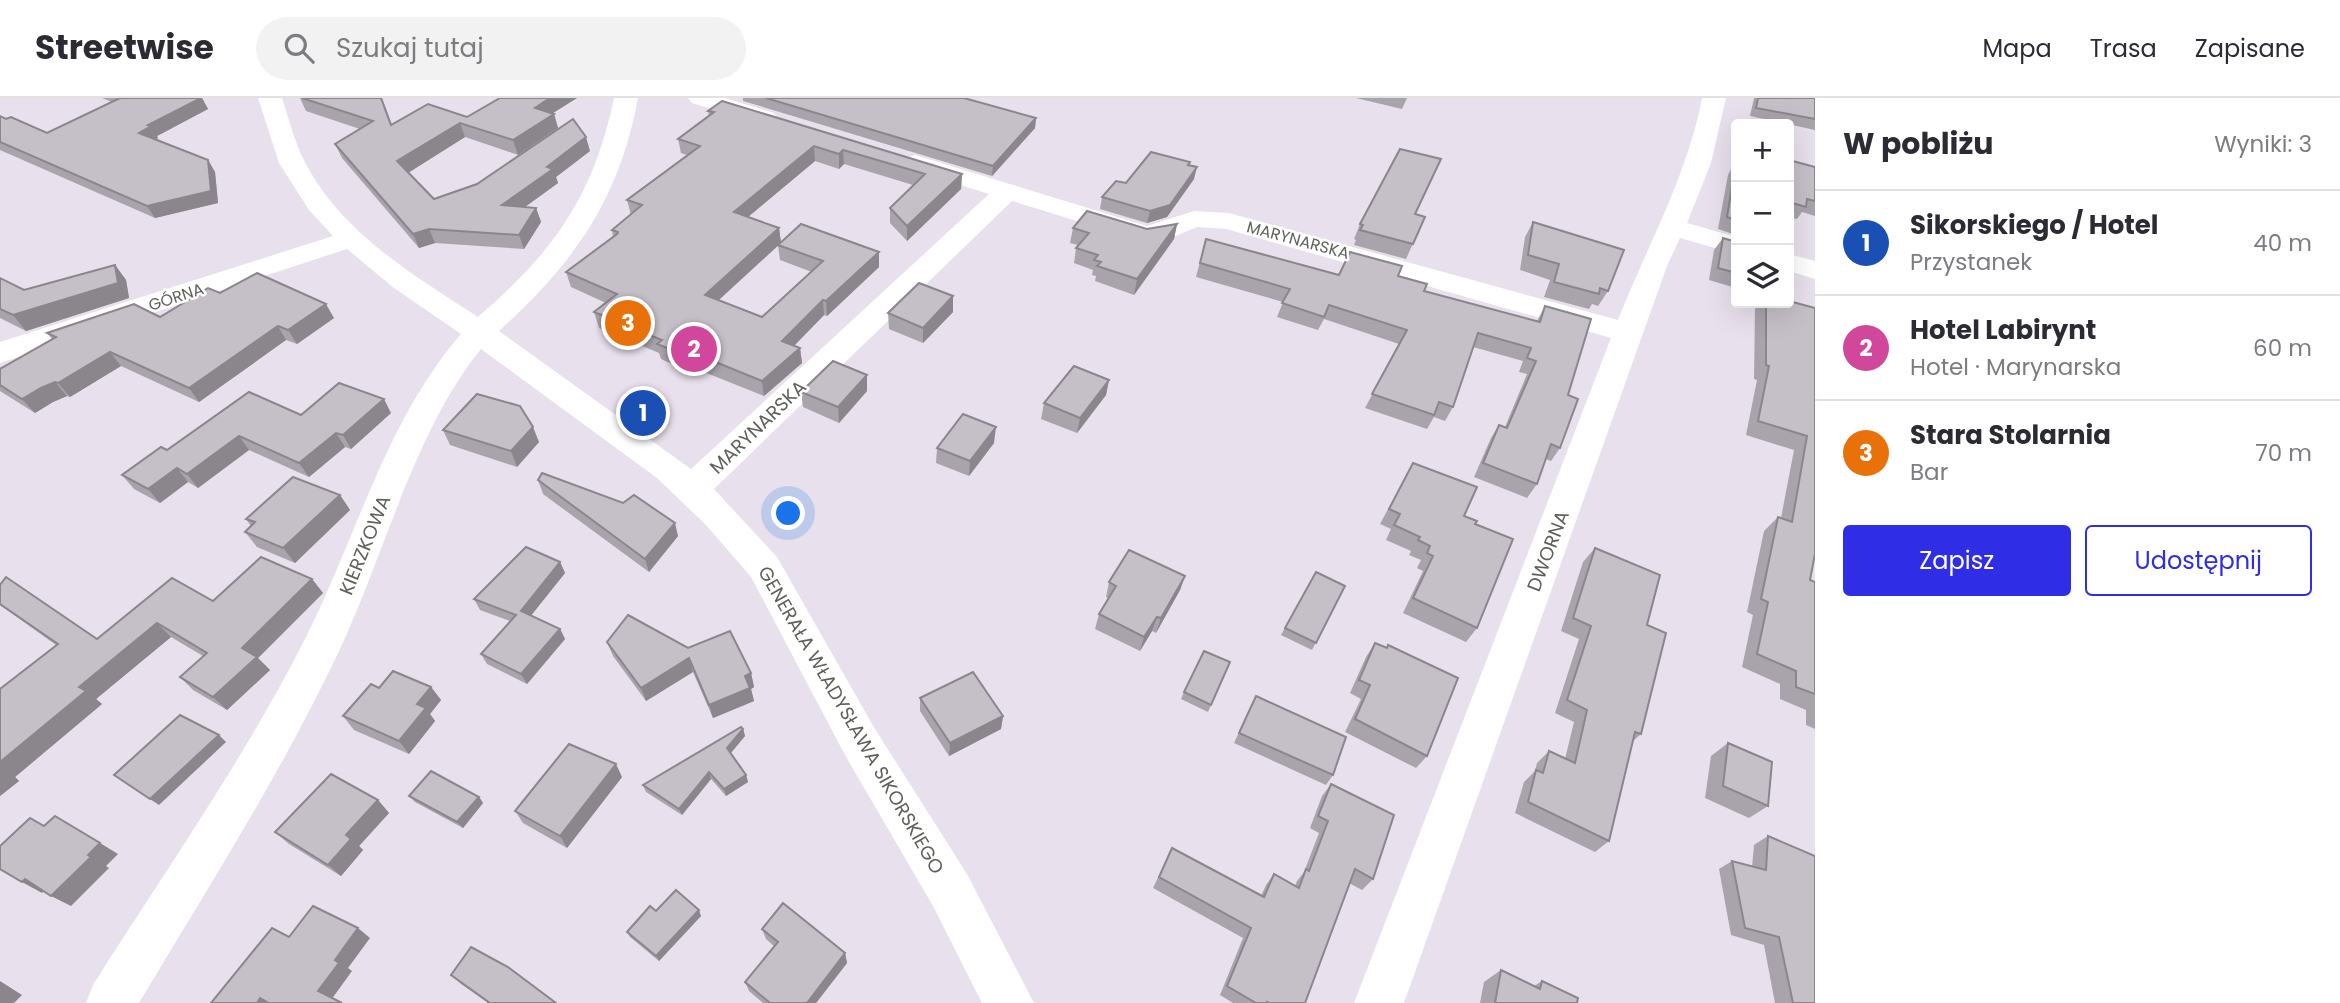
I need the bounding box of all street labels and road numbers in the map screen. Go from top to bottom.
street label: MARYNARSKA [1244,215,1352,265]
street label: GÓRNA [145,277,207,317]
street label: MARYNARSKA [704,374,812,480]
street label: KIERZKOWA [333,491,397,599]
street label: DWORNA [1520,506,1576,595]
street label: GENERAŁA WŁADYSŁAWA SIKORSKIEGO [751,561,951,879]

